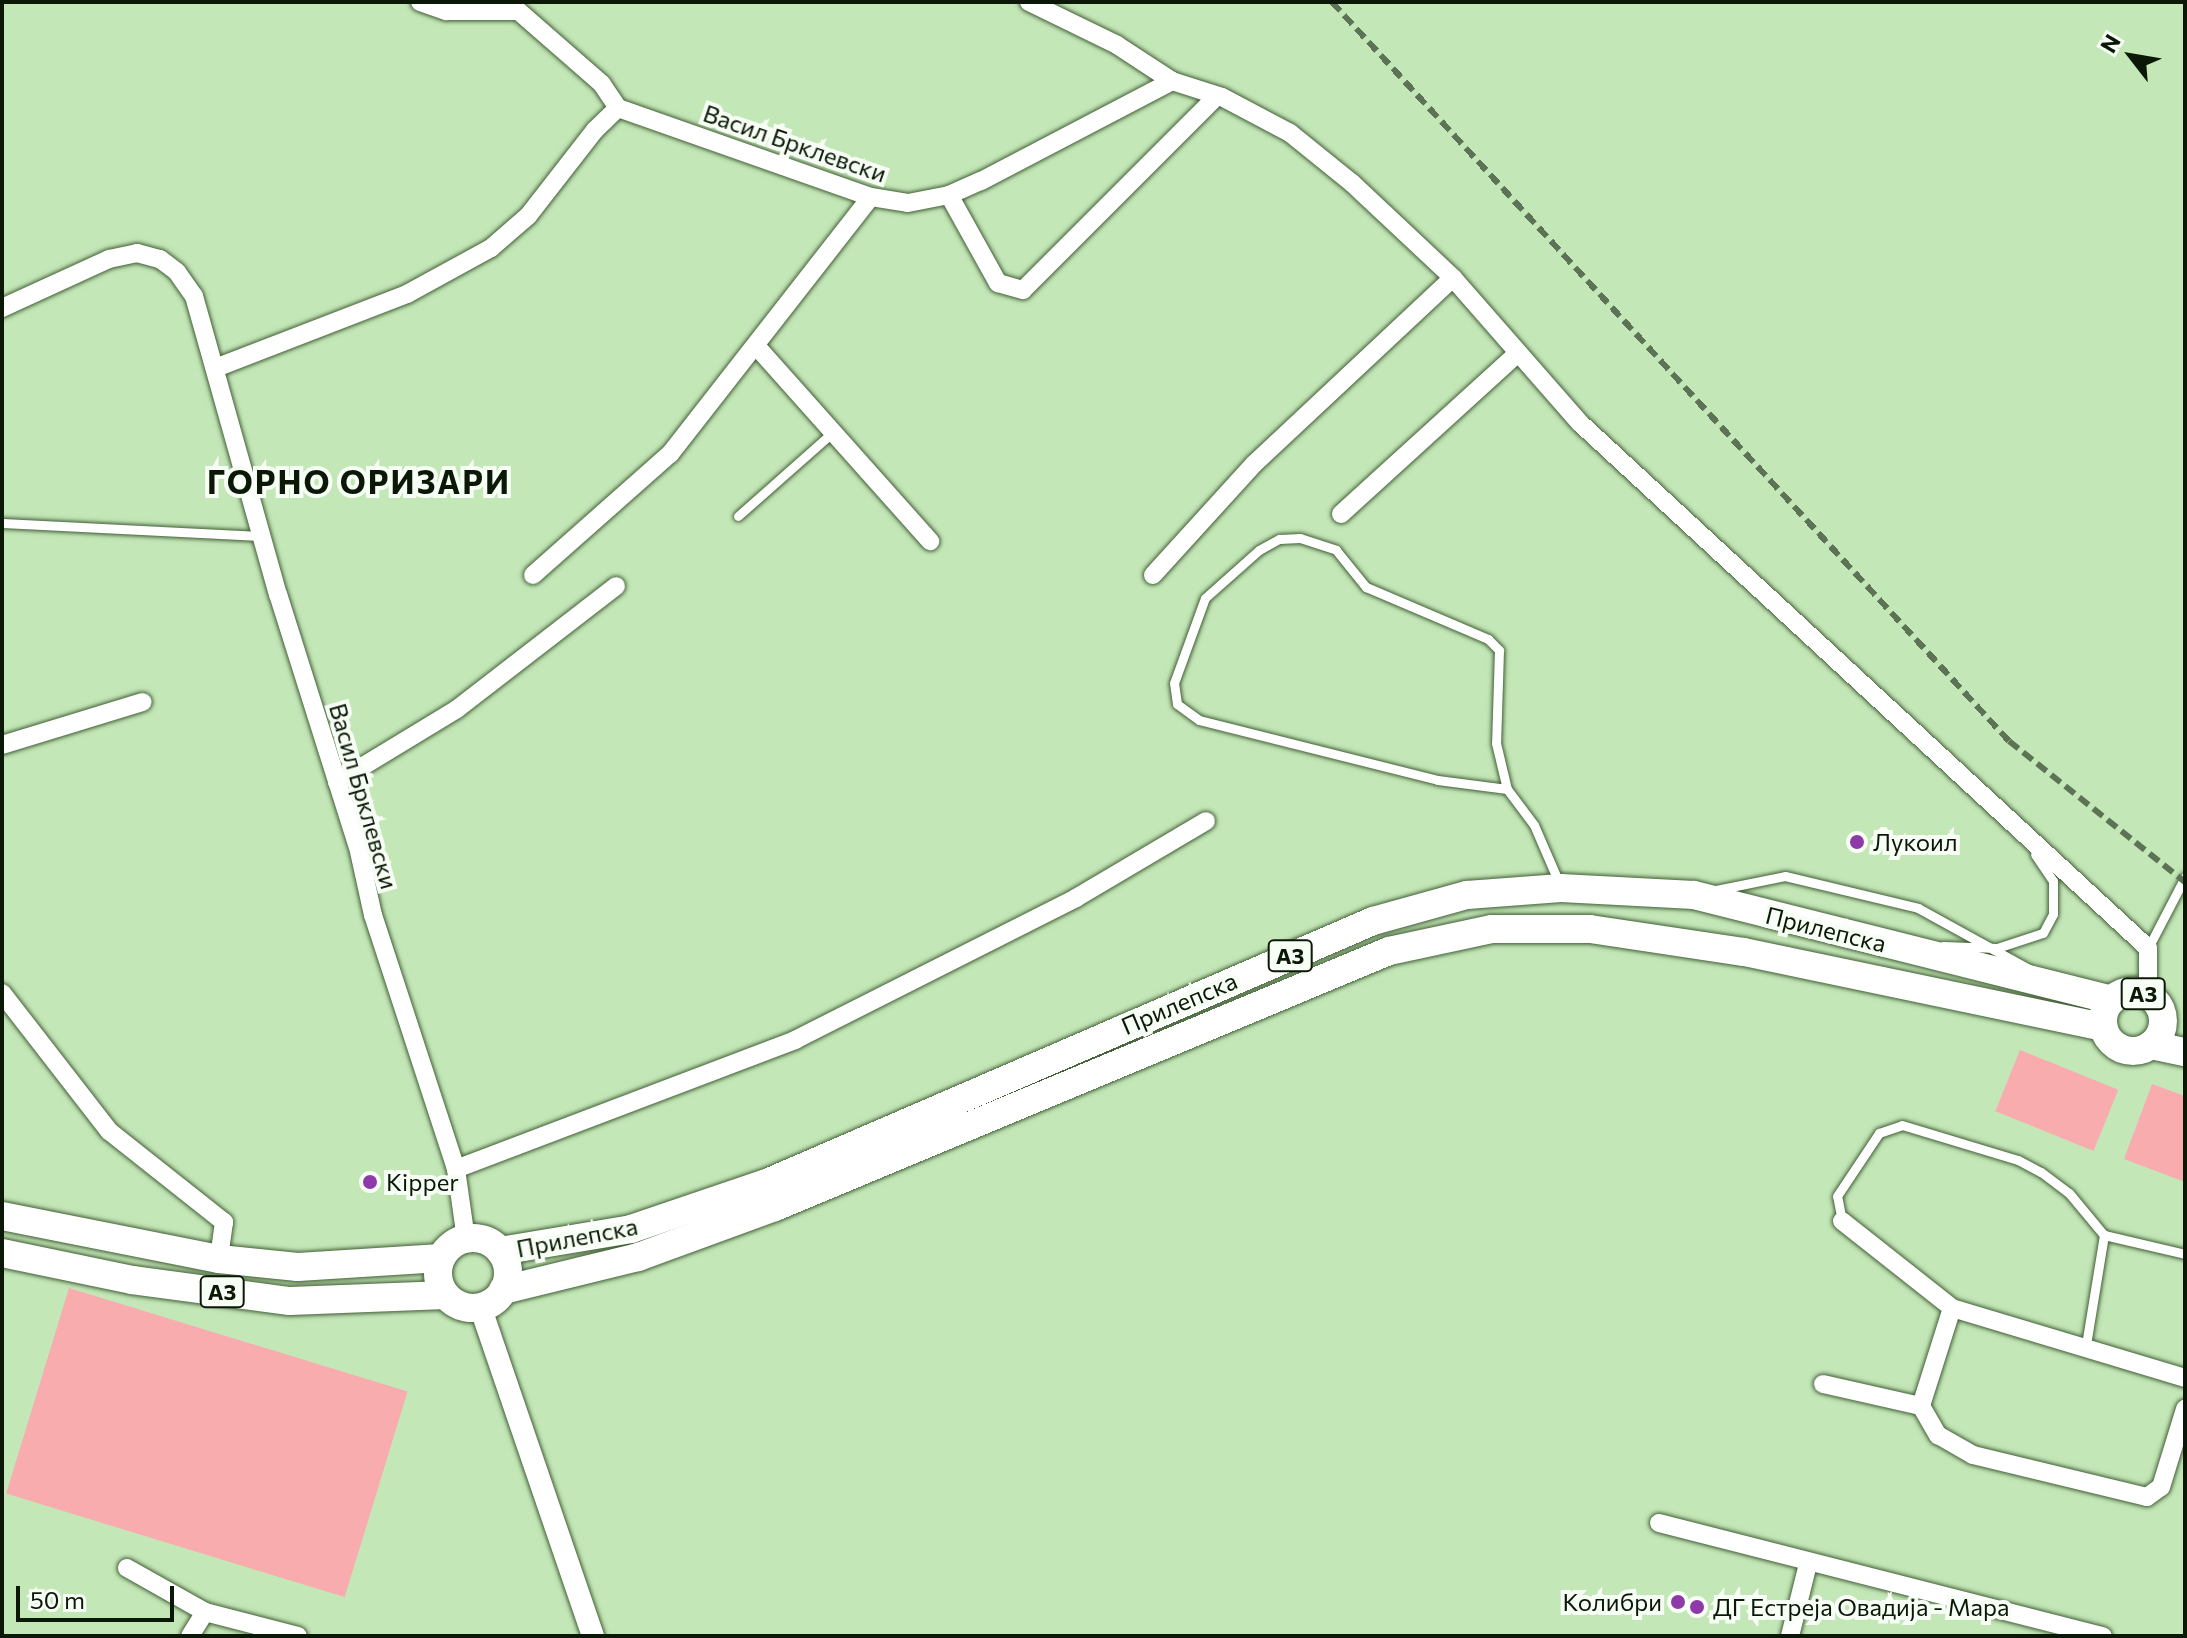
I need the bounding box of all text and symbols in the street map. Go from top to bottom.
north arrow [2091,16,2171,96]
text: N [2094,29,2126,57]
street label: Васил Брклевски [700,98,890,188]
district label: ГОРНО ОРИЗАРИ [207,462,511,500]
street label: Васил Брклевски [324,700,404,892]
place label: Лукоил [1873,828,1958,856]
marker: Лукоил [1848,833,1866,851]
street label: Прилепска [1763,900,1889,958]
road number: A3 [1266,938,1314,974]
street label: Прилепска [1117,966,1241,1040]
road number: A3 [2119,976,2167,1012]
place label: Kipper [386,1168,459,1196]
marker: Kipper [361,1173,379,1191]
street label: Прилепска [514,1211,640,1263]
road number: A3 [198,1274,246,1310]
scale bar [20,1570,178,1620]
text: 50 m [30,1585,85,1614]
place label: Колибри [1563,1588,1662,1616]
marker: Колибри [1669,1593,1687,1611]
place label: ДГ Естреја Овадија - Мара [1713,1593,2009,1621]
marker: ДГ Естреја Овадија - Мара [1688,1598,1706,1616]

